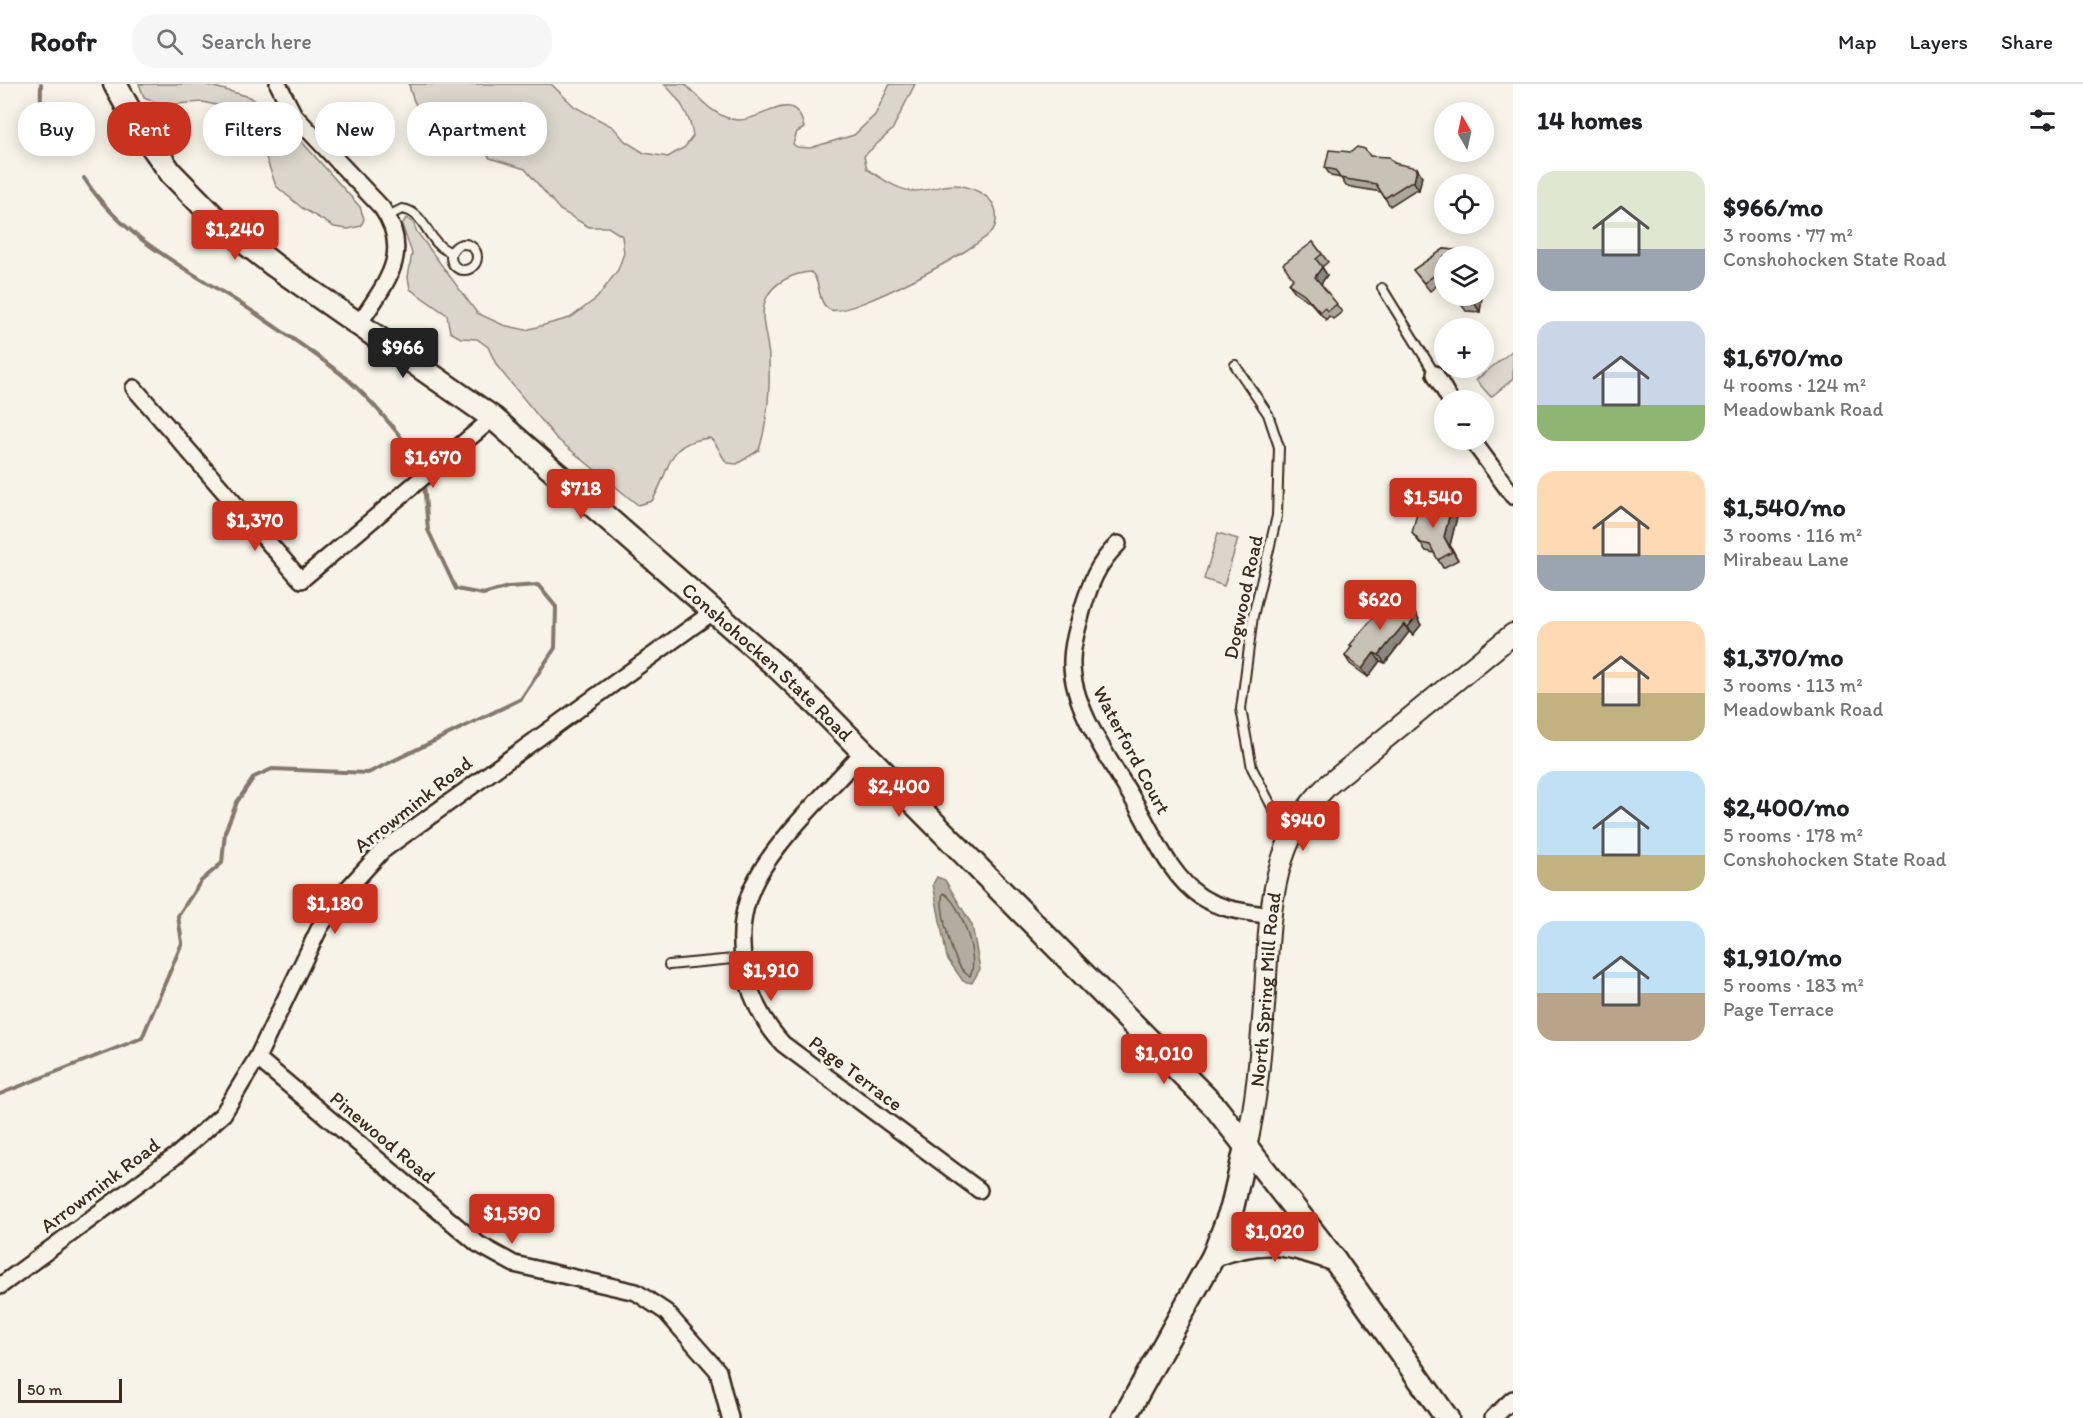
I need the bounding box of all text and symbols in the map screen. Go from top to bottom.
search box [132,14,552,68]
text: Roofr [30,24,96,58]
icon: search [153,25,186,58]
text: Search here [201,28,312,55]
text: Map [1838,29,1877,54]
text: Layers [1910,29,1968,54]
text: Share [2001,29,2053,54]
chip: Buy [18,102,95,156]
chip: Rent [107,102,191,156]
chip: Filters [203,102,303,156]
chip: New [315,102,395,156]
chip: Apartment [407,102,547,156]
north arrow [1434,102,1494,162]
map controls [1434,102,1494,450]
text: 14 homes [1537,104,1643,136]
icon: filters [2026,104,2059,137]
button: locate [1434,174,1494,234]
text: $966/mo [1723,191,1823,223]
icon: home [1585,195,1657,267]
pin: $1,240 [186,210,284,261]
text: $1,240 [205,217,265,241]
text: 3 rooms · 77 m² [1723,223,1853,247]
button: layers [1434,246,1494,306]
text: Conshohocken State Road [1723,247,1947,271]
button: + [1434,318,1494,378]
pin: $966 [367,328,439,379]
text: $966 [382,335,424,359]
text: $1,670/mo [1723,341,1843,373]
icon: home [1585,345,1657,417]
text: 4 rooms · 124 m² [1723,373,1866,397]
button: − [1434,390,1494,450]
text: Meadowbank Road [1723,397,1883,421]
pin: $1,670 [384,438,482,489]
text: $1,670 [405,445,461,469]
pin: $718 [545,469,617,520]
text: $718 [561,476,601,500]
pin: $1,540 [1384,478,1482,529]
text: $1,540 [1404,485,1463,509]
text: $1,540/mo [1723,491,1846,523]
icon: home [1585,495,1657,567]
pin: $1,370 [206,501,304,552]
text: $1,370 [226,508,284,532]
text: 3 rooms · 116 m² [1723,523,1862,547]
street label: Dogwood Road [1218,533,1268,661]
text: Mirabeau Lane [1723,547,1849,571]
street label: Conshohocken State Road [677,577,858,746]
pin: $620 [1344,580,1416,631]
text: $620 [1358,587,1402,611]
text: $1,370/mo [1723,641,1843,673]
icon: home [1585,645,1657,717]
text: 3 rooms · 113 m² [1723,673,1863,697]
street label: Waterford Court [1088,682,1176,818]
text: Meadowbank Road [1723,697,1883,721]
street label: Arrowmink Road [349,750,477,858]
pin: $2,400 [850,767,948,818]
text: $2,400 [868,774,930,798]
text: $2,400/mo [1723,791,1850,823]
icon: home [1585,795,1657,867]
pin: $940 [1267,801,1339,852]
text: $940 [1281,808,1325,832]
text: 5 rooms · 178 m² [1723,823,1863,847]
text: Conshohocken State Road [1723,847,1947,871]
pin: $1,180 [286,884,384,935]
street label: North Spring Mill Road [1245,890,1286,1088]
text: $1,180 [307,891,363,915]
text: $1,910/mo [1723,941,1842,973]
icon: home [1585,945,1657,1017]
pin: $1,910 [722,951,820,1002]
text: $1,910 [743,958,799,982]
text: 5 rooms · 183 m² [1723,973,1864,997]
text: Page Terrace [1723,997,1834,1021]
street label: Page Terrace [804,1030,908,1116]
pin: $1,010 [1115,1034,1213,1085]
text: $1,010 [1135,1041,1193,1065]
street label: Pinewood Road [325,1086,441,1188]
street label: Arrowmink Road [36,1132,164,1238]
pin: $1,590 [463,1194,561,1245]
text: $1,590 [483,1201,541,1225]
pin: $1,020 [1226,1212,1324,1263]
text: $1,020 [1245,1219,1305,1243]
scale bar [18,1376,122,1404]
text: 50 m [27,1380,62,1399]

